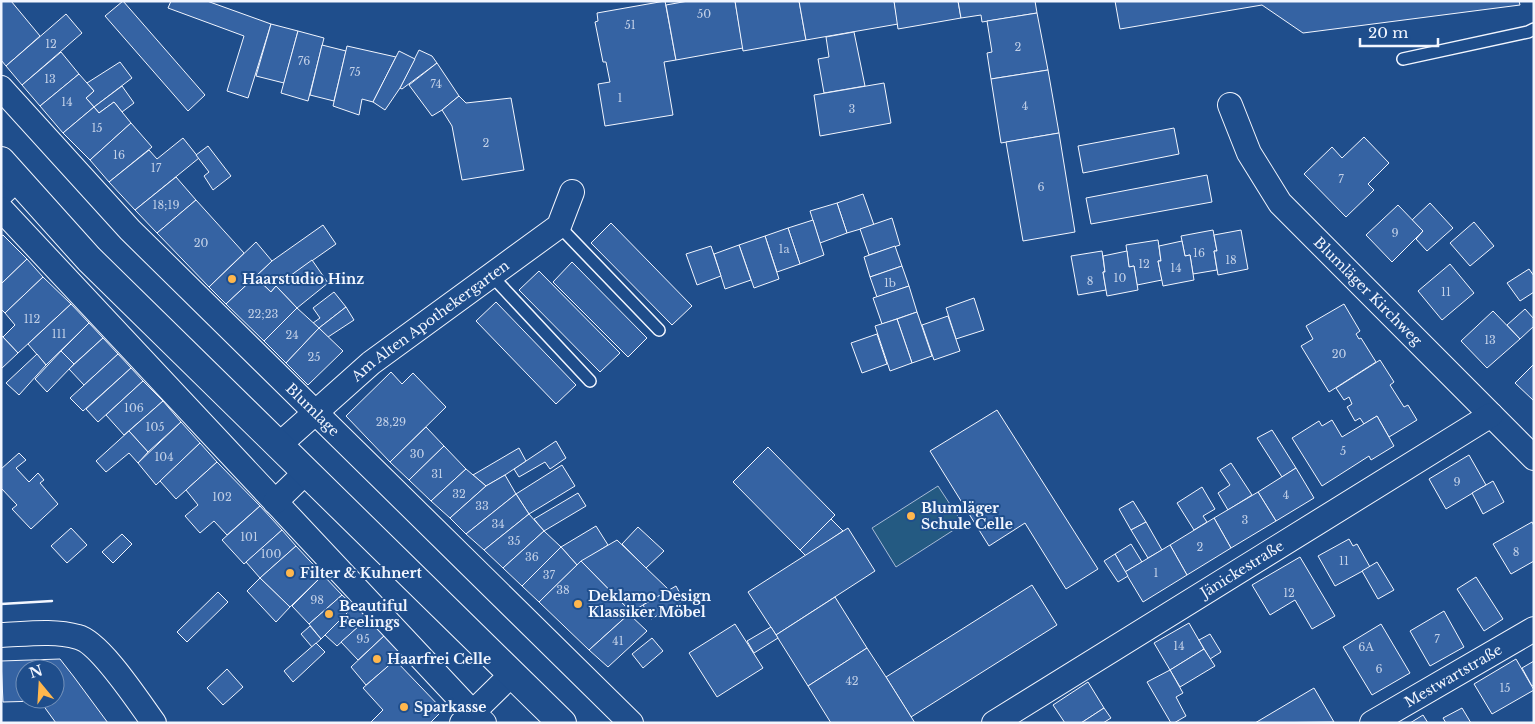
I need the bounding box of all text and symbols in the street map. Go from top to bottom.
house number: 50 [697,7,711,21]
scale bar [1360,15,1438,47]
house number: 51 [624,18,636,32]
text: 20 m [1368,23,1408,42]
house number: 12 [45,37,57,51]
house number: 2 [1015,40,1022,54]
house number: 76 [298,54,310,68]
house number: 75 [349,65,361,79]
house number: 13 [44,72,56,86]
house number: 74 [430,77,442,91]
house number: 1 [618,91,623,105]
house number: 14 [61,95,73,109]
house number: 4 [1022,99,1028,113]
house number: 3 [849,102,856,116]
house number: 15 [91,121,103,135]
house number: 2 [483,136,490,150]
house number: 16 [113,148,125,162]
house number: 17 [151,161,162,175]
house number: 7 [1338,172,1344,186]
house number: 6 [1037,180,1045,194]
house number: 18;19 [153,198,179,212]
house number: 9 [1391,226,1399,240]
street label: Blumläger Kirchweg [1310,233,1426,350]
house number: 20 [194,236,208,250]
house number: 1a [779,242,790,256]
house number: 16 [1193,246,1205,260]
house number: 18 [1225,253,1237,267]
street label: Am Alten Apothekergarten [347,256,513,386]
house number: 12 [1138,257,1150,271]
house number: 14 [1170,261,1182,275]
place label: Haarstudio Hinz [242,270,364,288]
house number: 10 [1114,271,1127,285]
marker: Haarstudio Hinz [226,273,238,285]
house number: 8 [1087,274,1093,288]
house number: 1b [884,276,896,290]
house number: 11 [1441,285,1451,299]
house number: 22;23 [248,307,278,321]
house number: 112 [24,312,41,326]
house number: 111 [52,327,66,341]
house number: 24 [285,328,299,342]
house number: 13 [1484,333,1496,347]
house number: 20 [1332,347,1346,361]
house number: 25 [307,350,321,364]
street label: Blumlage [282,379,343,440]
house number: 106 [124,401,144,415]
house number: 28,29 [376,415,406,429]
house number: 105 [145,420,165,434]
house number: 5 [1340,444,1346,458]
house number: 30 [410,447,424,461]
house number: 104 [154,450,174,464]
house number: 31 [431,467,443,481]
house number: 9 [1453,475,1461,489]
house number: 32 [452,487,466,501]
house number: 4 [1283,488,1289,502]
house number: 102 [212,490,232,504]
house number: 33 [475,499,489,513]
place label: Blumläger Schule Celle [921,499,1013,533]
marker: Blumläger Schule Celle [905,510,917,522]
house number: 3 [1242,513,1249,527]
house number: 34 [491,517,505,531]
house number: 101 [240,530,258,544]
house number: 35 [507,534,521,548]
street label: Jänickestraße [1196,537,1287,603]
house number: 2 [1197,540,1204,554]
house number: 8 [1513,545,1519,559]
house number: 100 [261,547,281,561]
house number: 36 [525,550,539,564]
house number: 11 [1339,554,1349,568]
place label: Filter & Kuhnert [300,564,422,582]
house number: 1 [1154,566,1159,580]
marker: Filter & Kuhnert [284,567,296,579]
house number: 37 [543,568,556,582]
house number: 38 [556,583,570,597]
house number: 12 [1283,586,1295,600]
place label: Deklamo Design Klassiker Möbel [588,587,711,621]
house number: 98 [310,593,324,607]
place label: Beautiful Feelings [339,597,408,631]
marker: Deklamo Design Klassiker Möbel [572,598,584,610]
marker: Beautiful Feelings [323,608,335,620]
house number: 95 [356,632,370,646]
house number: 7 [1434,632,1440,646]
house number: 41 [612,634,624,648]
house number: 14 [1173,639,1185,653]
house number: 6A [1358,640,1374,654]
street label: Mestwartstraße [1401,640,1505,711]
place label: Haarfrei Celle [387,650,491,668]
marker: Haarfrei Celle [371,653,383,665]
north arrow [15,659,65,709]
text: N [27,661,45,682]
house number: 6 [1375,662,1383,676]
house number: 42 [845,674,859,688]
house number: 15 [1499,681,1511,695]
place label: Sparkasse [414,698,487,716]
marker: Sparkasse [398,701,410,713]

